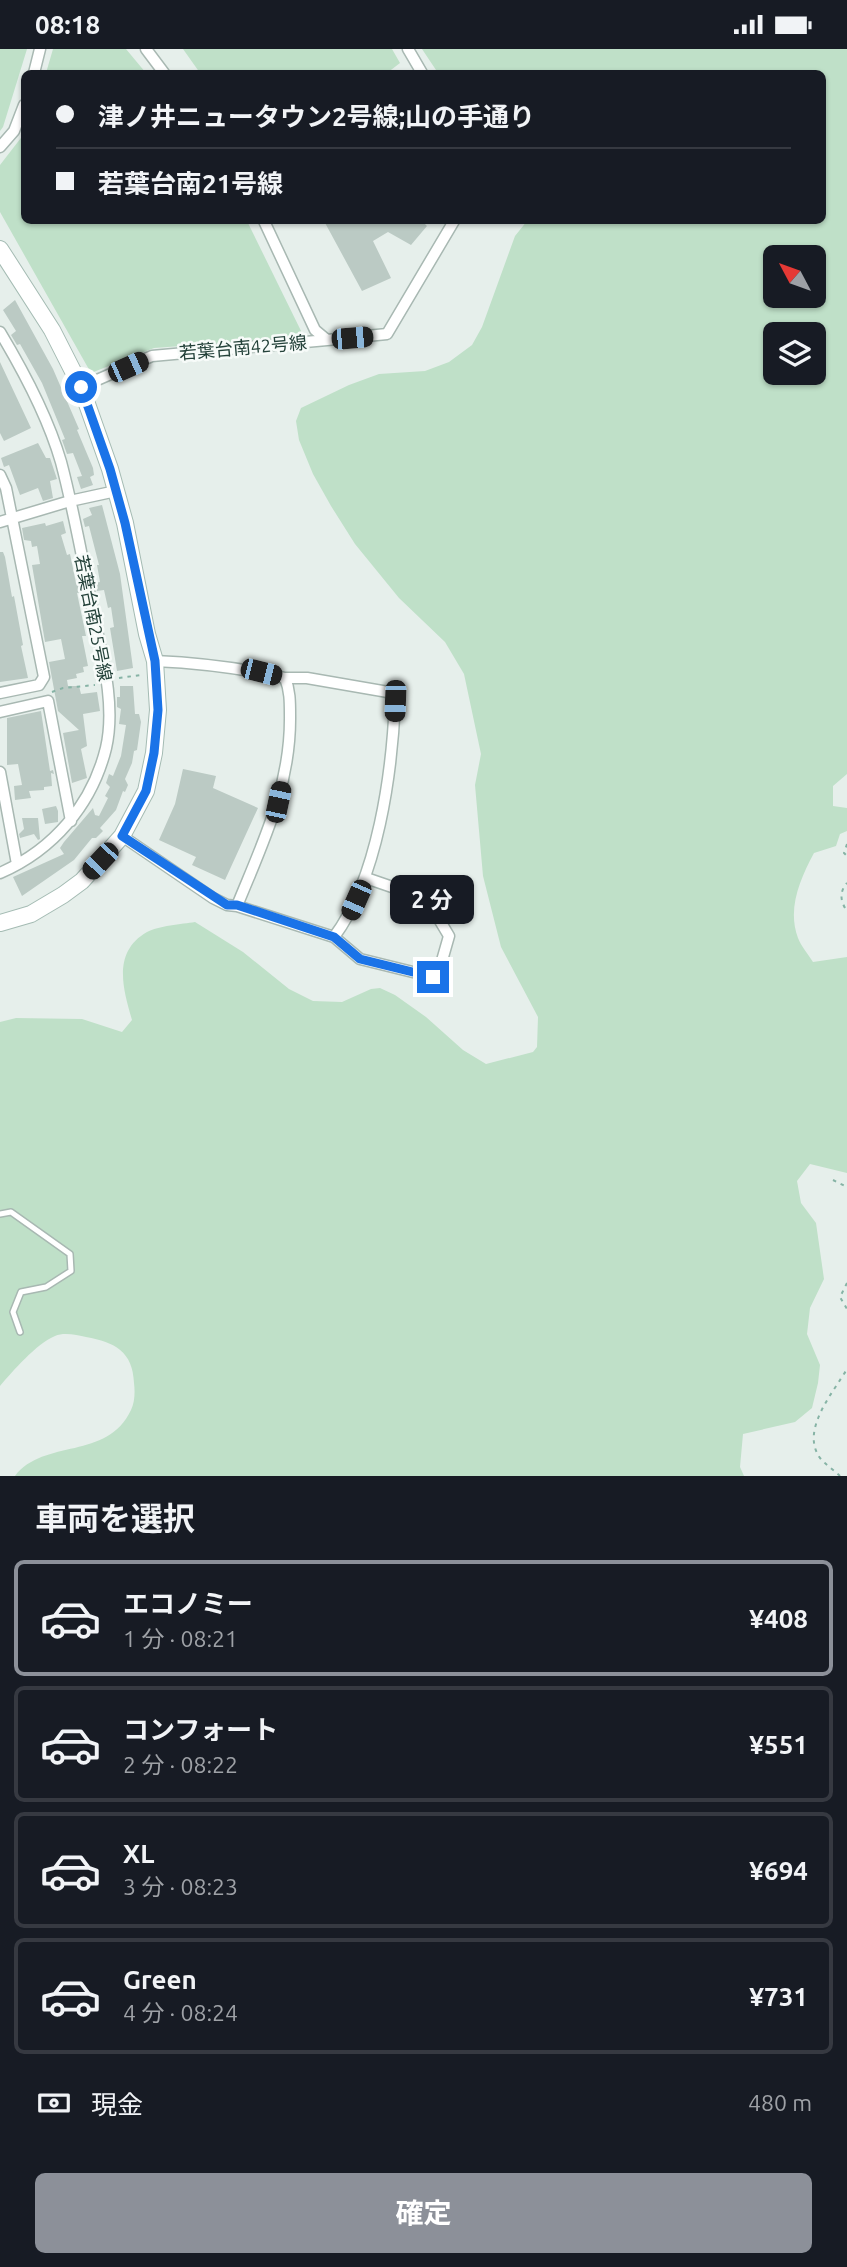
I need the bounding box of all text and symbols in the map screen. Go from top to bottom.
text: 08:18 [35,10,100,39]
text: 津ノ井ニュータウン2号線;山の手通り [98,102,535,131]
text: 若葉台南21号線 [98,169,283,198]
north arrow [763,245,826,308]
map controls [763,245,826,385]
button: layers [763,322,826,385]
car [331,326,374,350]
street label: 若葉台南42号線 [178,331,308,363]
car [105,349,152,385]
route start [65,371,97,403]
street label: 若葉台南25号線 [72,553,116,683]
car [239,657,284,687]
car [384,680,407,722]
car [264,779,293,825]
car [78,838,123,884]
callout: 2 分 [391,876,475,925]
car [338,877,375,923]
text: 2 分 [411,887,453,912]
route end [417,961,449,993]
text: 車両を選択 [35,1500,195,1536]
icon: car [39,1587,102,1650]
text: エコノミー [123,1589,253,1618]
text: ¥408 [749,1604,808,1633]
text: 1 分 · 08:21 [123,1626,238,1651]
icon: car [39,1713,102,1776]
text: コンフォート [123,1715,278,1744]
text: ¥551 [749,1730,808,1759]
text: 2 分 · 08:22 [123,1752,238,1777]
icon: car [39,1839,102,1902]
text: XL [123,1839,154,1868]
text: ¥694 [749,1856,808,1885]
text: 3 分 · 08:23 [123,1874,238,1899]
icon: car [39,1965,102,2028]
text: Green [123,1965,197,1994]
text: ¥731 [749,1982,808,2011]
text: 4 分 · 08:24 [123,2000,238,2025]
icon: cash [35,2084,73,2122]
text: 現金 [91,2090,143,2119]
text: 480 m [748,2090,812,2115]
button: 確定 [35,2173,812,2253]

